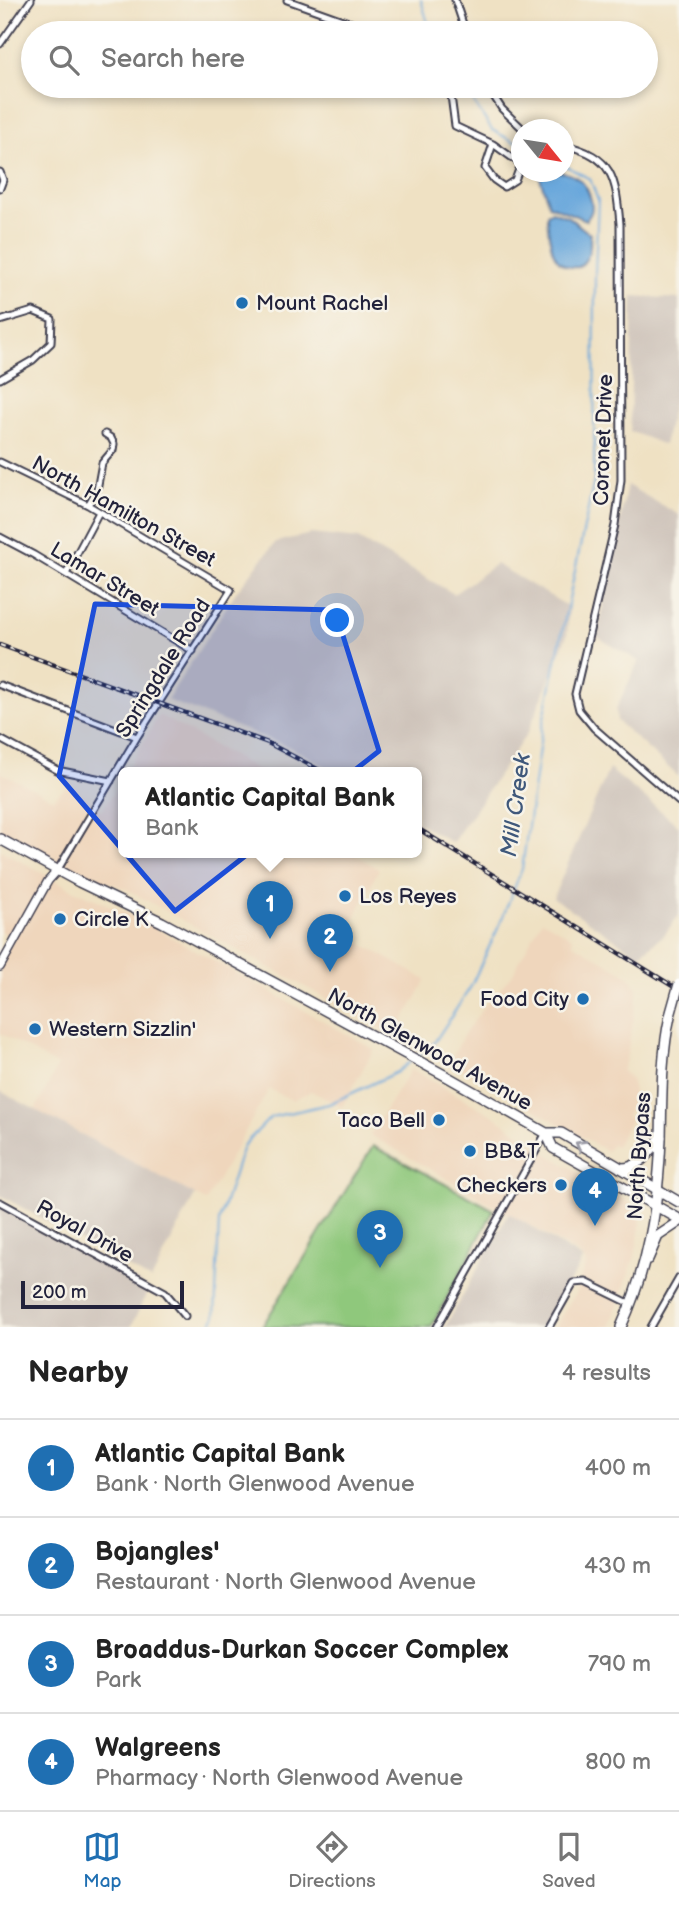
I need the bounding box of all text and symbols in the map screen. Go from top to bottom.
search box [21,21,658,98]
icon: search [45,41,83,79]
text: Search here [101,44,245,75]
north arrow [511,119,574,182]
place label: Mount Rachel [256,291,388,316]
marker: Mount Rachel [234,295,250,311]
street label: Coronet Drive [589,374,618,506]
street label: North Hamilton Street [28,451,220,573]
street label: Lamar Street [46,537,164,622]
street label: Springdale Road [111,594,216,742]
your location [320,603,354,637]
water label: Mill Creek [495,751,537,859]
popup [118,767,422,858]
text: Atlantic Capital Bank [145,783,395,814]
text: Bank [145,814,198,842]
pin: 1 [247,881,293,939]
place label: Los Reyes [359,884,457,909]
marker: Los Reyes [337,888,353,904]
place label: Circle K [74,907,149,932]
marker: Circle K [52,911,68,927]
pin: 2 [307,914,353,972]
street label: North Glenwood Avenue [323,983,536,1116]
place label: Food City [480,987,570,1012]
marker: Food City [575,991,591,1007]
place label: Western Sizzlin' [49,1017,196,1042]
marker: Western Sizzlin' [27,1021,43,1037]
street label: North Bypass [623,1091,656,1221]
place label: Taco Bell [338,1108,425,1133]
marker: Taco Bell [431,1112,447,1128]
place label: BB&T [484,1139,540,1164]
one-way arrow [574,1140,587,1153]
marker: BB&T [462,1143,478,1159]
pin: 4 [572,1168,618,1226]
place label: Checkers [456,1173,547,1198]
marker: Checkers [553,1177,569,1193]
street label: Royal Drive [32,1195,138,1268]
pin: 3 [357,1210,403,1268]
scale bar [21,1278,184,1310]
text: 200 m [32,1281,86,1304]
text: Nearby [28,1355,128,1391]
text: 4 results [562,1359,651,1387]
text: Atlantic Capital Bank [95,1439,345,1470]
text: 1 [46,1454,56,1482]
text: 400 m [585,1454,651,1482]
text: Bank · North Glenwood Avenue [95,1470,415,1498]
text: Bojangles' [95,1537,219,1568]
text: 2 [44,1552,58,1580]
text: 430 m [584,1552,651,1580]
text: Restaurant · North Glenwood Avenue [95,1568,476,1596]
text: Broaddus-Durkan Soccer Complex [95,1635,508,1666]
text: 3 [44,1650,58,1678]
text: 790 m [588,1650,651,1678]
text: Park [95,1666,141,1694]
text: Walgreens [95,1733,221,1764]
text: 4 [44,1748,58,1776]
text: 800 m [585,1748,651,1776]
text: Pharmacy · North Glenwood Avenue [95,1764,463,1792]
tab: Map [83,1828,122,1893]
tab: Directions [288,1828,376,1893]
tab: Saved [542,1828,596,1893]

